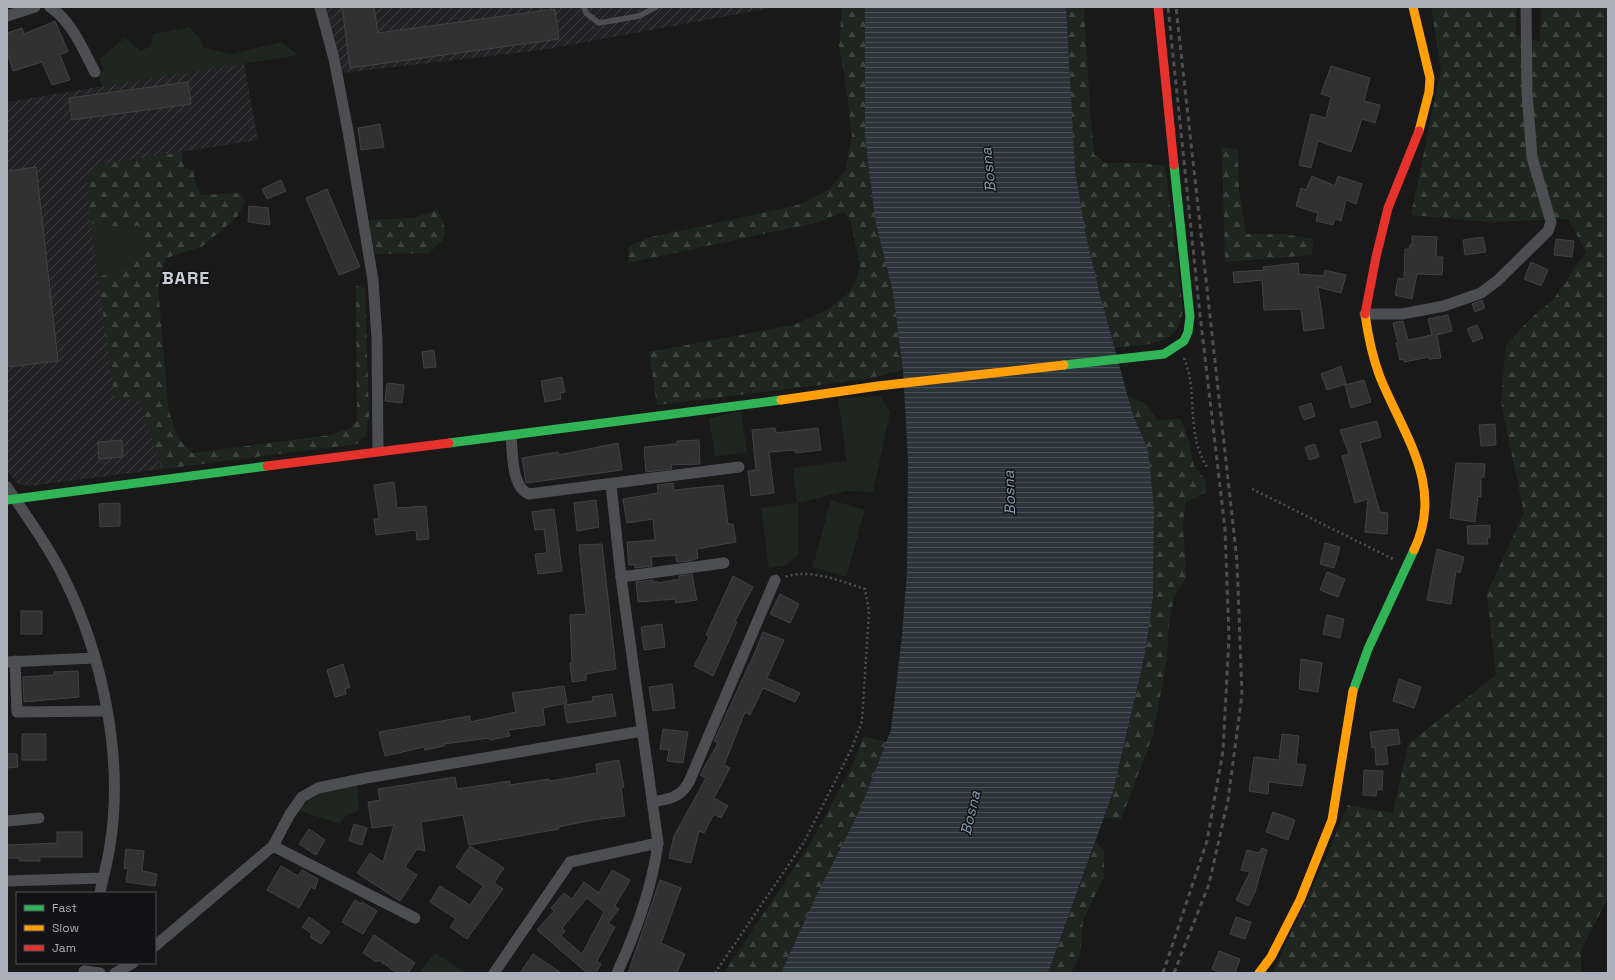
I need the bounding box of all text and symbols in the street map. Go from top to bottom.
water label: Bosna [976,146,1000,193]
district label: BARE [162,266,210,289]
water label: Bosna [999,470,1019,516]
water label: Bosna [956,789,984,837]
legend [16,892,156,964]
text: Fast [52,900,77,916]
text: Slow [52,920,79,936]
text: Jam [52,940,76,956]

